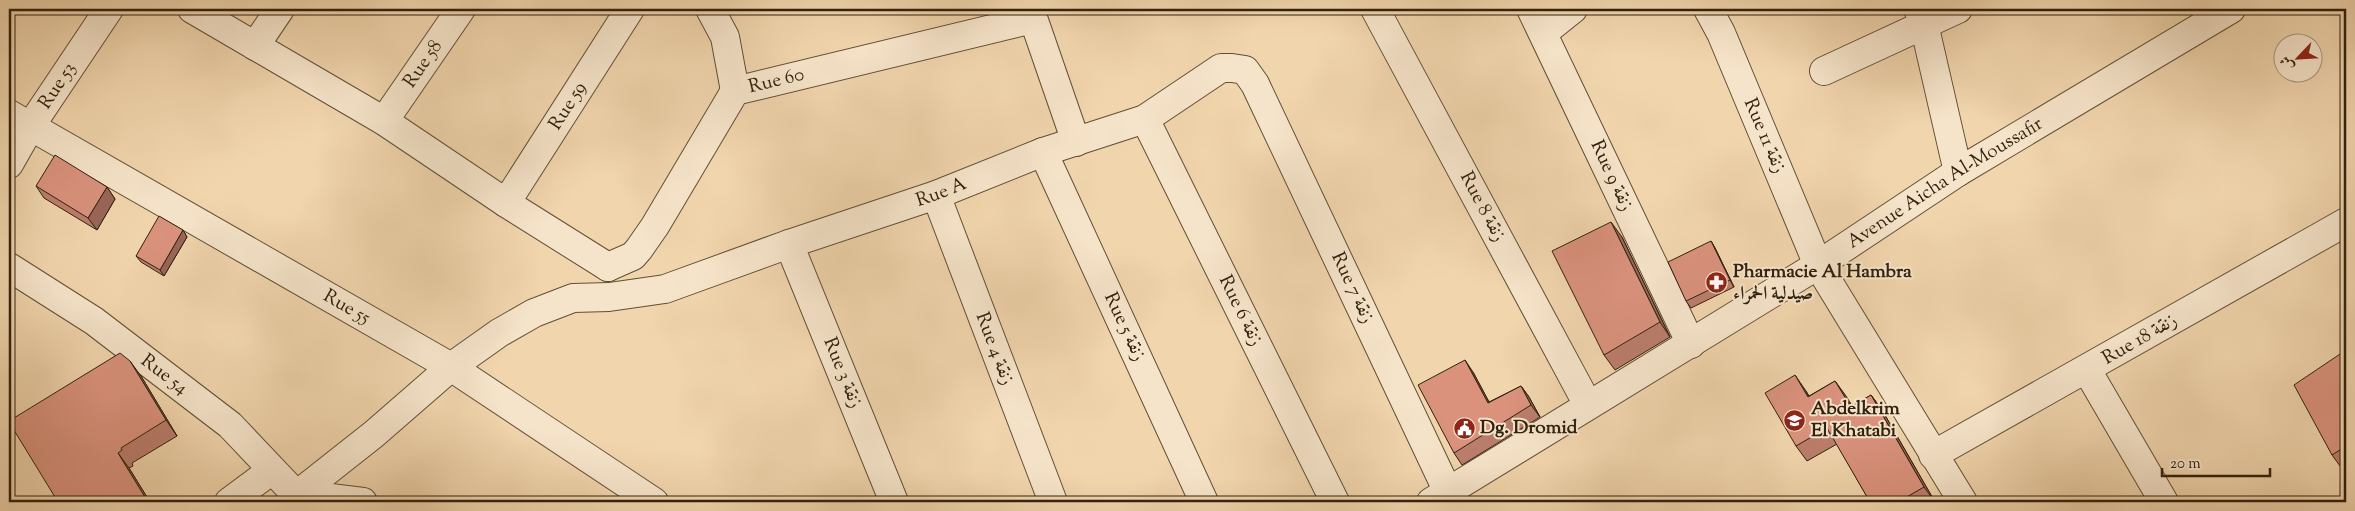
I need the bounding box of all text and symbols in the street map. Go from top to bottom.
north arrow [2272,32,2322,82]
street label: Rue 58 [397,35,449,94]
text: ش [2276,52,2300,73]
street label: Rue 53 [32,57,83,115]
street label: Rue 60 [746,61,807,101]
street label: Rue 59 [542,77,594,136]
street label: Rue 11 زنقة [1736,94,1792,178]
street label: Avenue Aicha Al-Moussafir [1842,111,2048,255]
street label: Rue 9 زنقة [1583,136,1639,216]
street label: Rue 8 زنقة [1452,167,1512,247]
street label: Rue A [912,170,971,214]
street label: Rue 7 زنقة [1324,248,1380,328]
place label: Pharmacie Al Hambra صيدلية الحمراء [1733,259,1912,308]
street label: Rue 6 زنقة [1211,271,1269,351]
pharmacy icon: Pharmacie Al Hambra صيدلية الحمراء [1705,271,1729,295]
street label: Rue 55 [318,283,376,332]
street label: Rue 5 زنقة [1096,288,1152,366]
street label: Rue 18 زنقة [2098,308,2182,372]
street label: Rue 4 زنقة [968,309,1020,389]
street label: Rue 3 زنقة [816,334,868,412]
street label: Rue 54 [135,348,194,402]
place label: Abdelkrim El Khatabi [1811,396,1900,445]
school or university icon: Abdelkrim El Khatabi [1783,408,1807,432]
place label: Dg. Dromid [1480,415,1578,442]
public building icon: Dg. Dromid [1452,416,1476,440]
scale bar [2162,446,2270,478]
text: 20 m [2170,454,2201,475]

